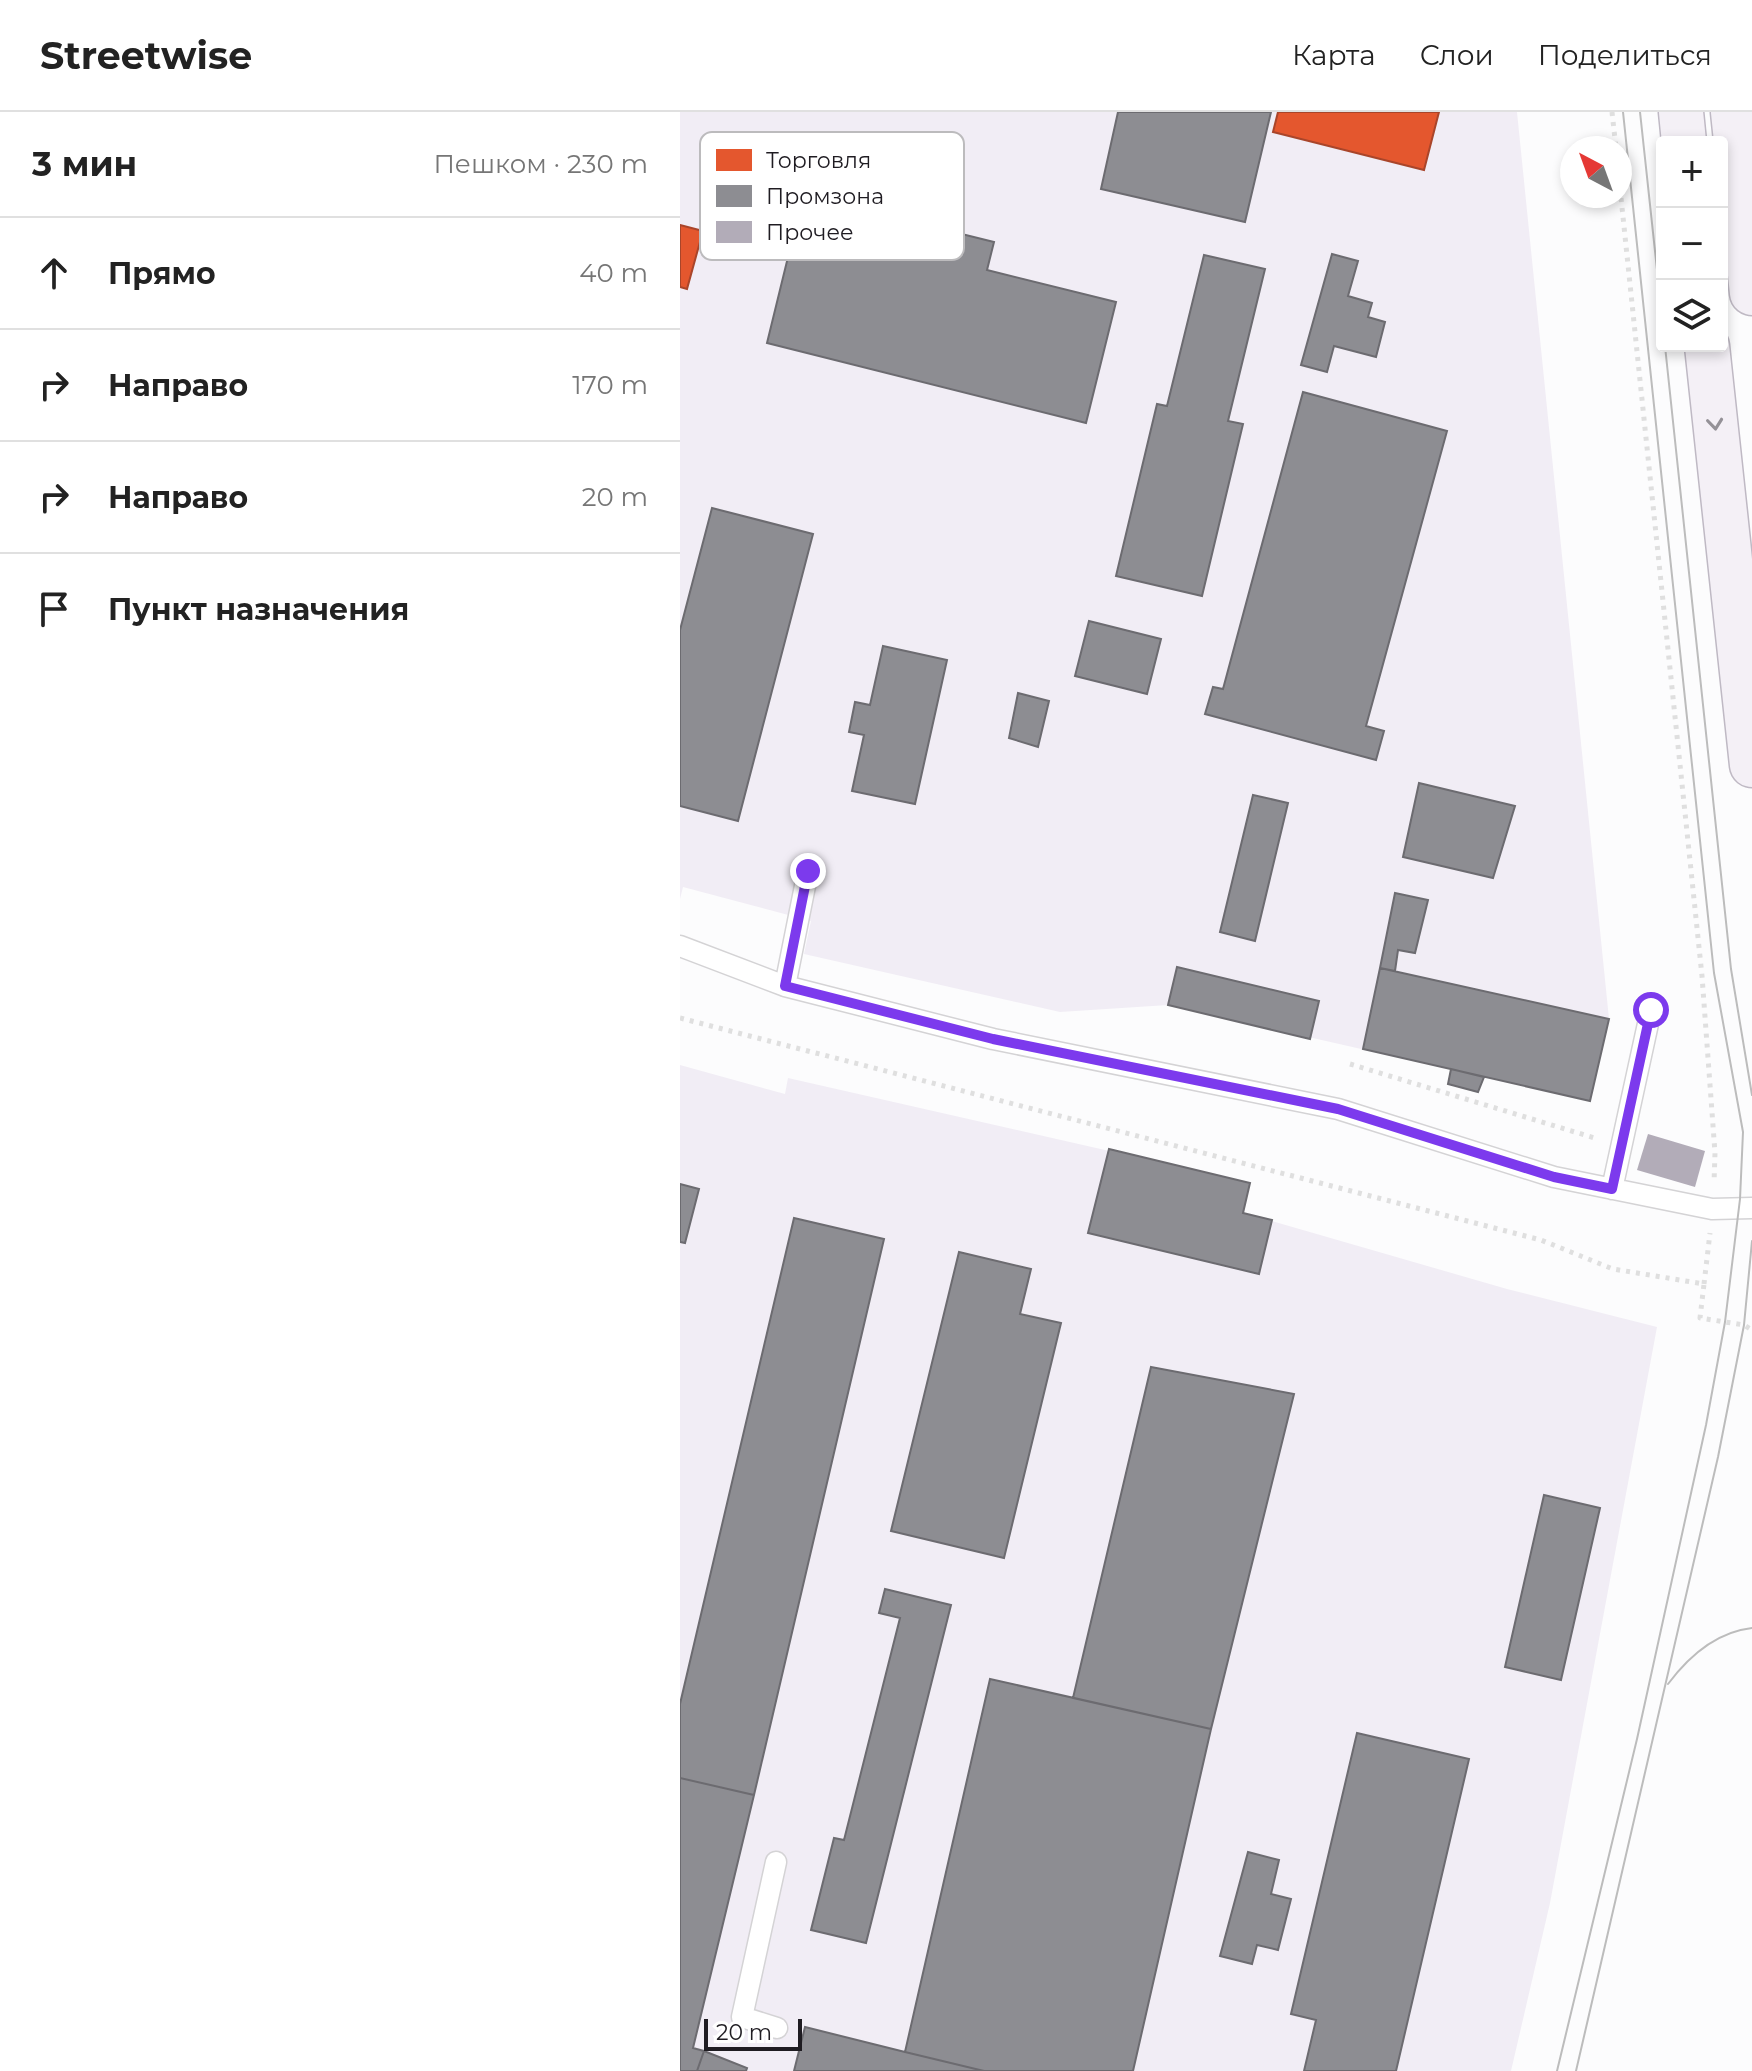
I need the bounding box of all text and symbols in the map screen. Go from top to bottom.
text: Streetwise [40,32,252,79]
text: Карта [1292,38,1376,72]
text: Слои [1420,38,1494,72]
text: Поделиться [1538,38,1712,72]
legend [700,132,964,260]
north arrow [1560,136,1632,208]
map controls [1656,136,1728,352]
button: + [1656,136,1728,208]
text: 3 мин [32,143,137,185]
text: Торговля [766,147,871,174]
text: Пешком · 230 m [433,148,648,180]
text: Промзона [766,183,884,210]
button: − [1656,208,1728,280]
text: Прочее [766,219,854,246]
icon: ahead [32,251,76,295]
text: Прямо [108,255,216,292]
text: 40 m [579,257,648,289]
button: layers [1656,280,1728,352]
icon: right [32,363,76,407]
text: Направо [108,367,248,404]
text: 170 m [572,369,648,401]
one-way arrow [1706,417,1723,430]
icon: right [32,475,76,519]
text: Направо [108,479,248,516]
text: 20 m [582,481,648,513]
icon: arrive [32,587,76,631]
text: Пункт назначения [108,591,409,628]
route end [790,853,826,889]
route start [1633,992,1669,1028]
scale bar [704,2015,802,2051]
text: 20 m [716,2019,772,2046]

